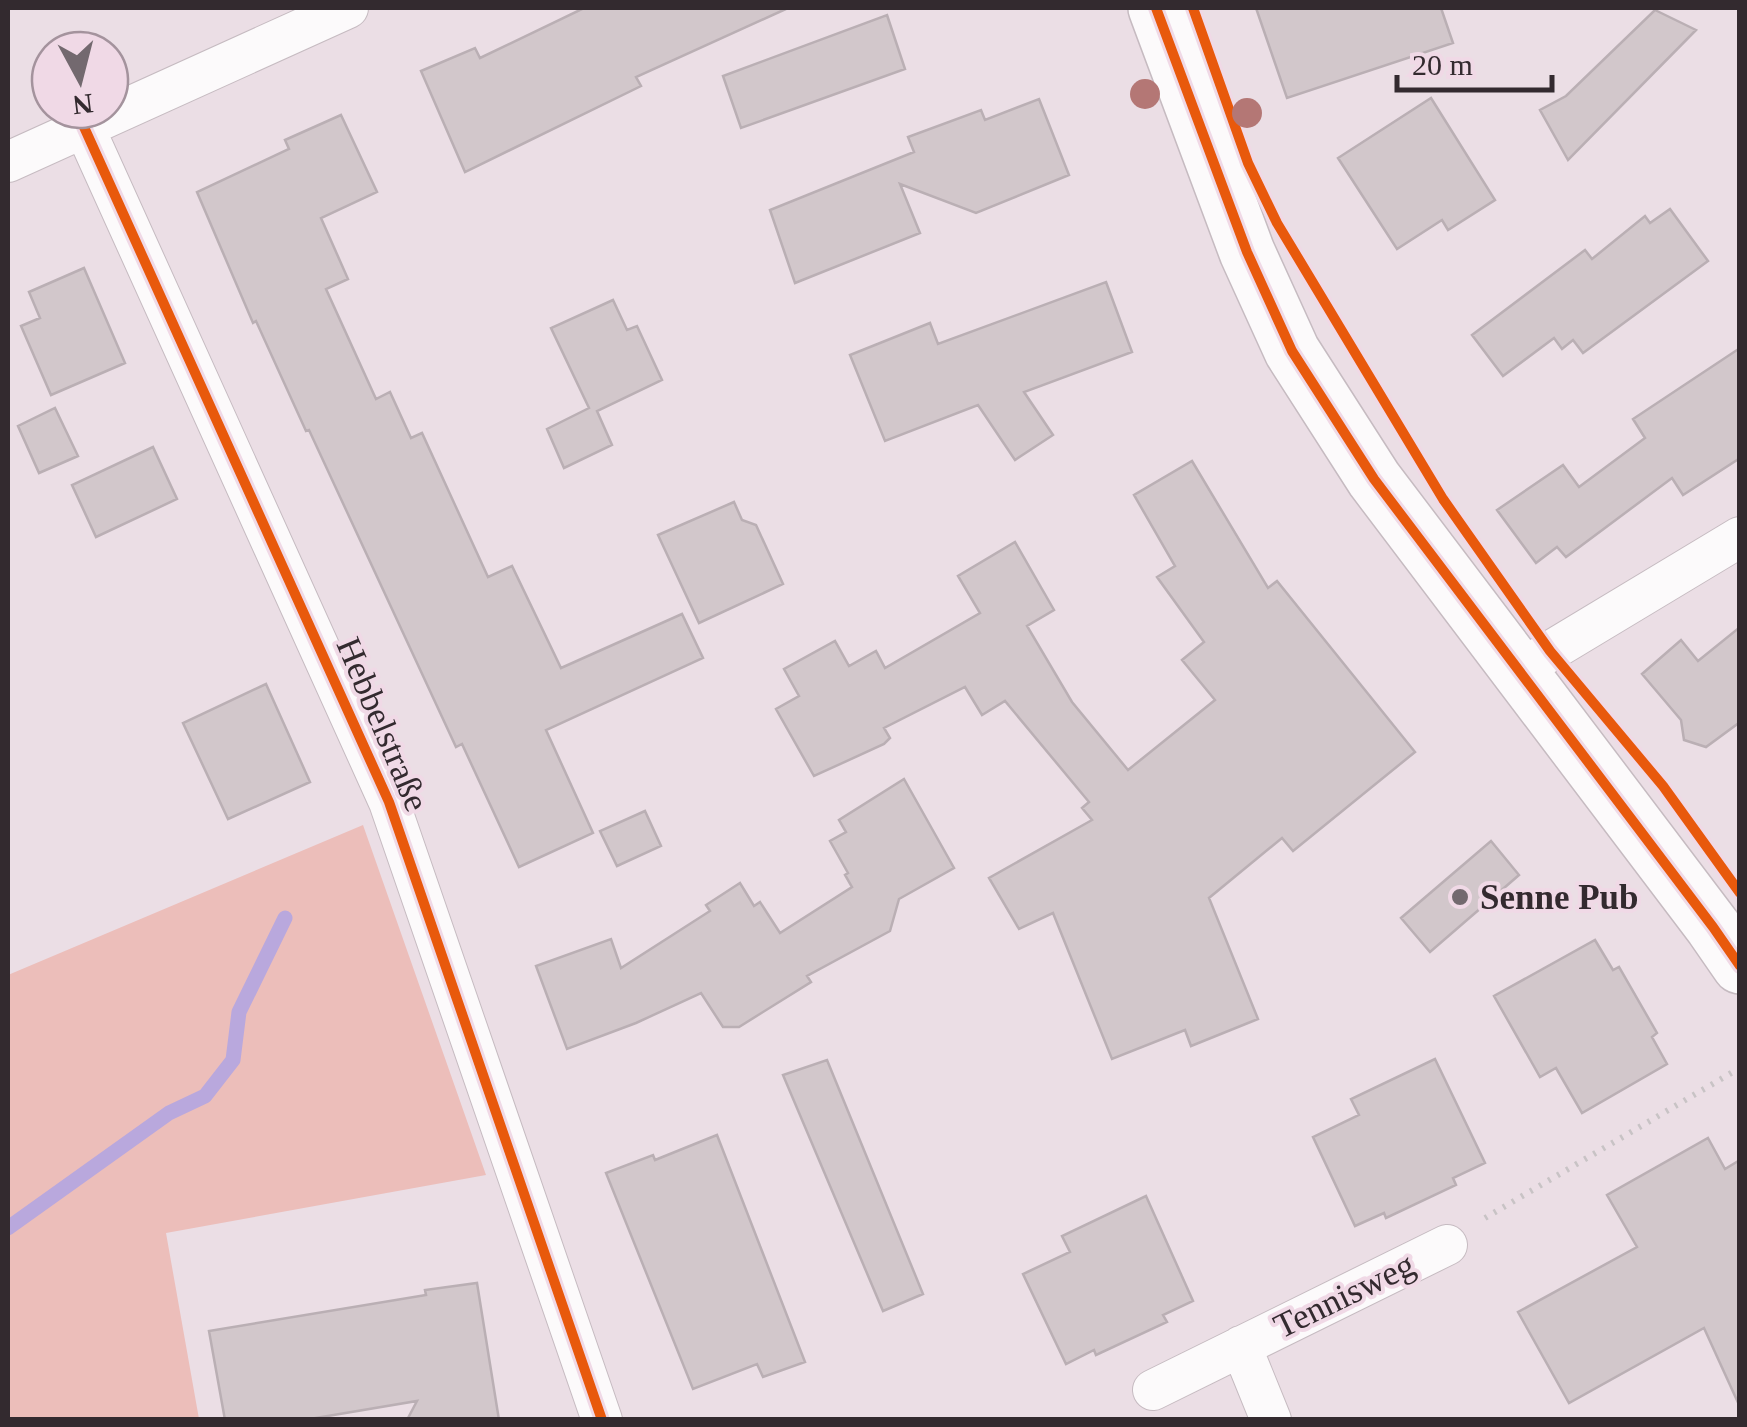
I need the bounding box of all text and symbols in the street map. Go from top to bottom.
north arrow [30,30,130,130]
scale bar [1397,30,1552,92]
text: 20 m [1412,48,1473,81]
text: N [71,88,95,121]
street label: Hebbelstraße [329,632,437,817]
place label: Senne Pub [1480,878,1639,917]
marker: Senne Pub [1449,886,1471,908]
street label: Tennisweg [1268,1245,1421,1346]

